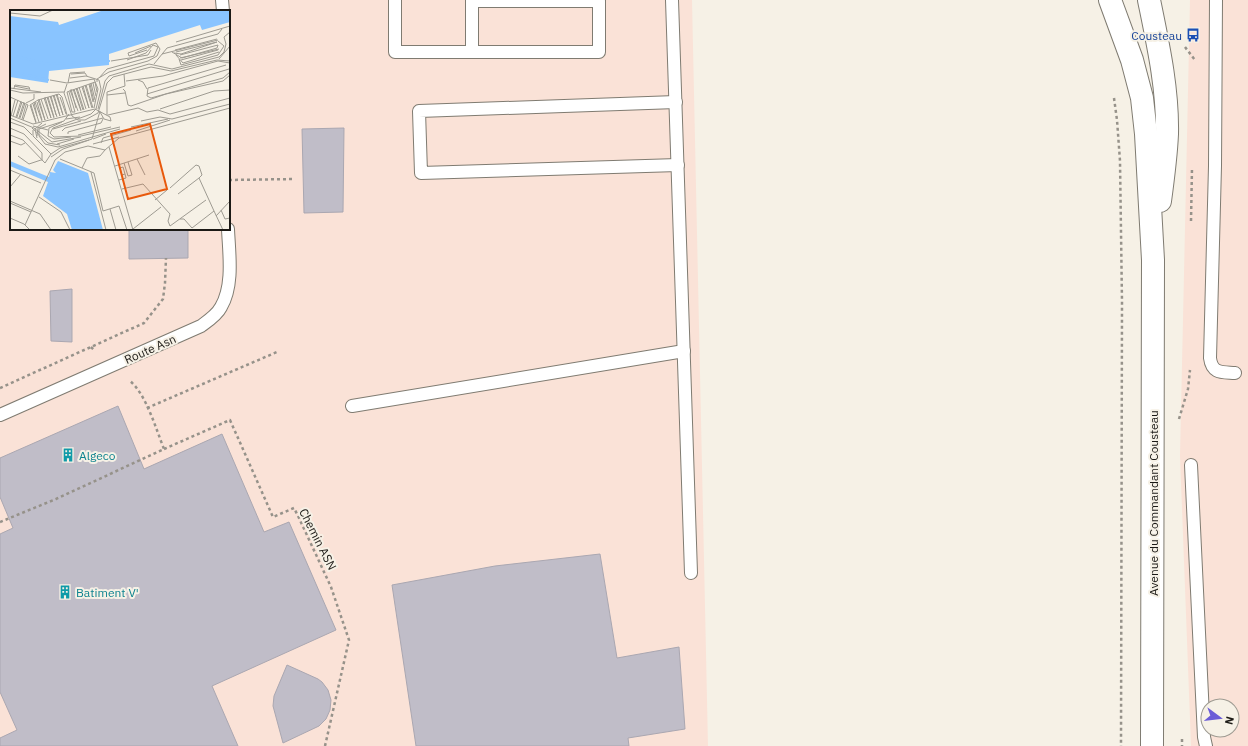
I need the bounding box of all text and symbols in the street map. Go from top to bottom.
inset map [10,10,230,230]
bus stop icon: Cousteau [1185,27,1201,43]
place label: Cousteau [1131,28,1182,43]
street label: Route Asn [122,331,178,367]
street label: Avenue du Commandant Cousteau [1146,410,1161,596]
building icon: Algeco [60,447,76,463]
place label: Algeco [79,448,116,463]
street label: Chemin ASN [296,506,340,572]
building icon: Batiment V' [57,584,73,600]
place label: Batiment V' [76,585,139,600]
north arrow [1200,698,1240,738]
text: N [1222,715,1237,726]

